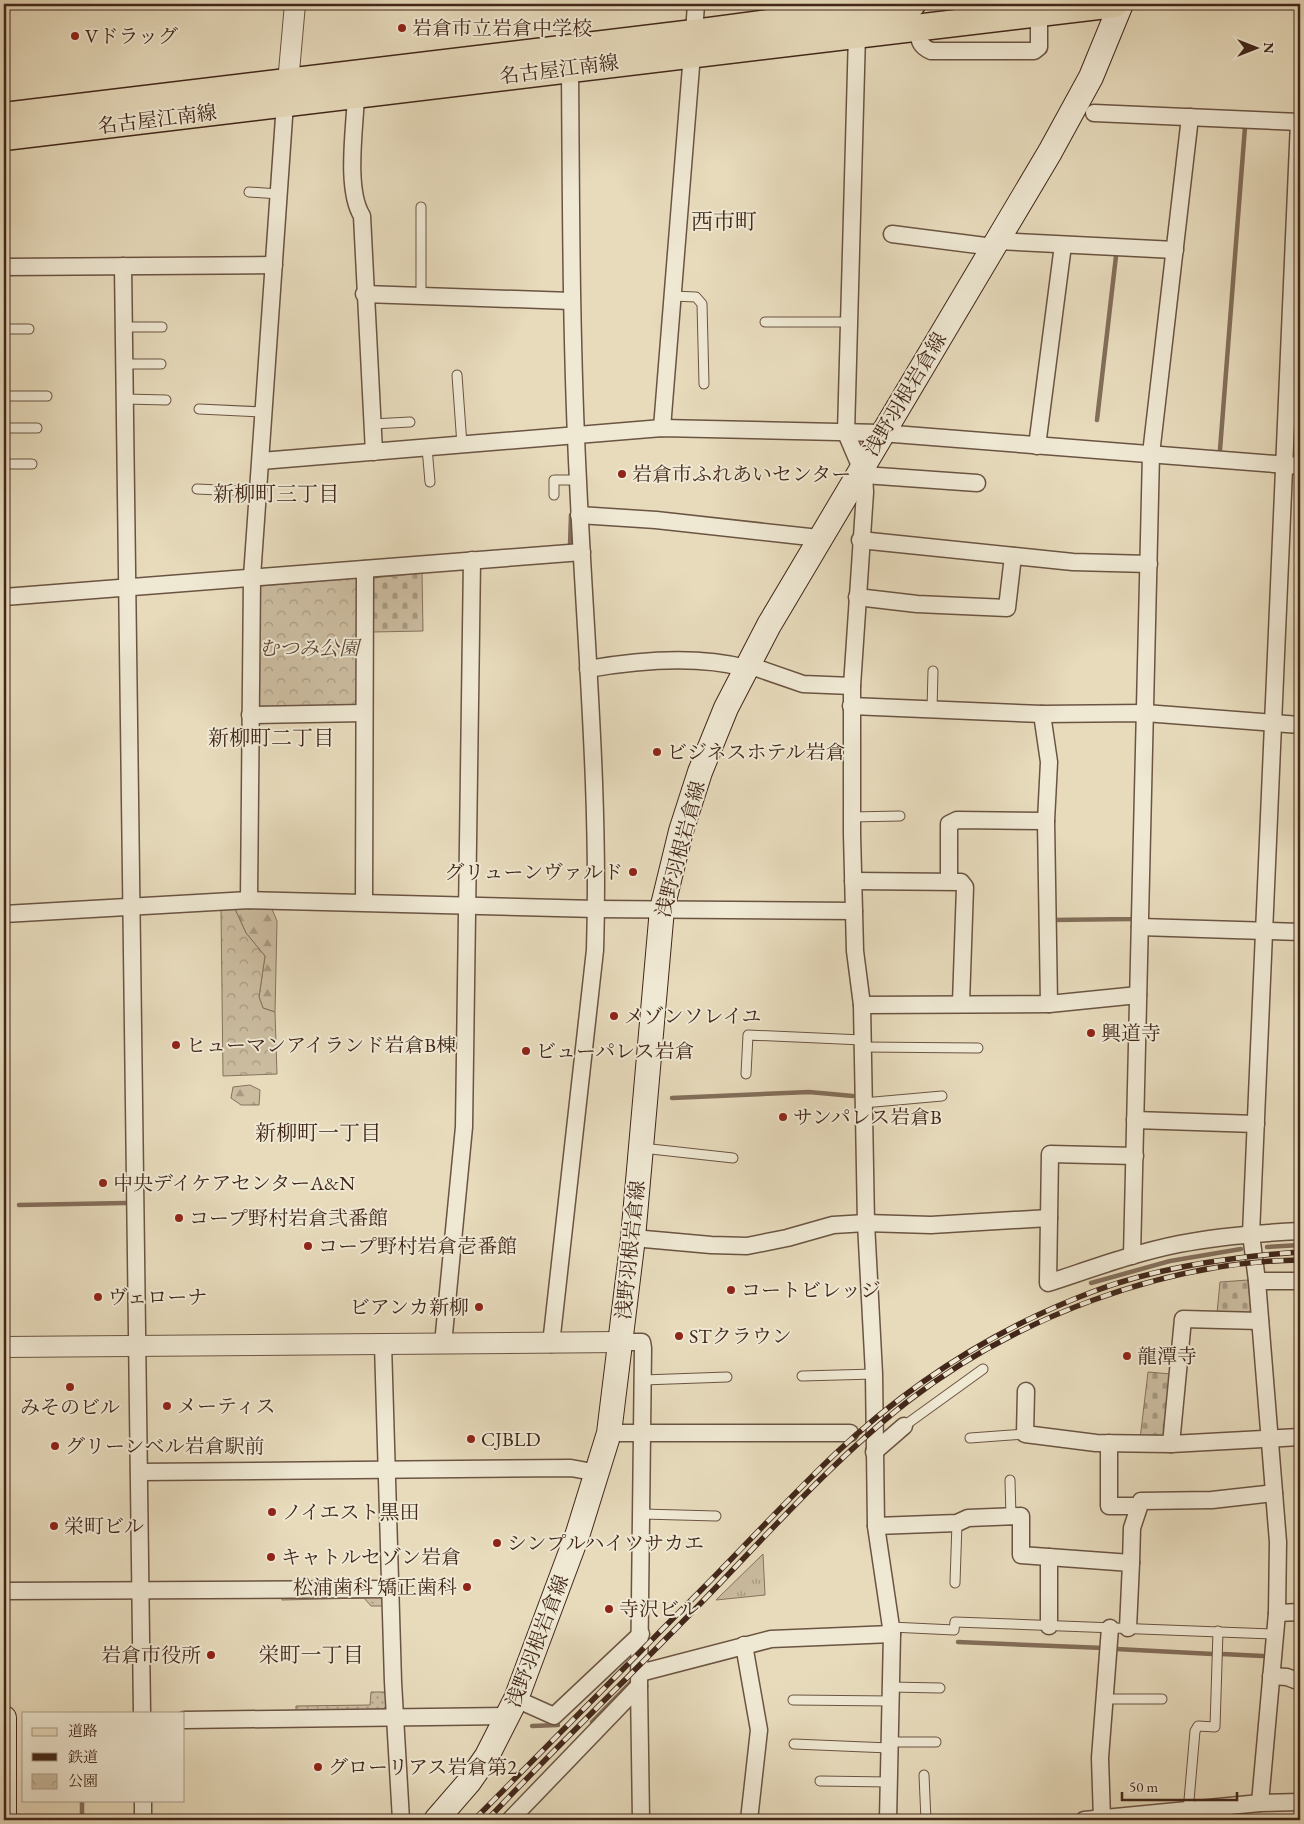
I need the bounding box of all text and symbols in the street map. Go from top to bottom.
place label: 岩倉市立岩倉中学校 [412,15,592,41]
marker: 岩倉市立岩倉中学校 [396,22,408,34]
north arrow [1232,22,1282,72]
place label: Vドラッグ [85,23,178,49]
marker: Vドラッグ [69,30,81,42]
text: N [1260,42,1278,54]
street label: 名古屋江南線 [498,49,620,89]
street label: 名古屋江南線 [96,99,218,139]
district label: 西市町 [691,207,757,236]
street label: 浅野羽根岩倉線 [858,327,952,461]
place label: 岩倉市ふれあいセンター [632,461,851,487]
marker: 岩倉市ふれあいセンター [616,468,628,480]
district label: 新柳町三丁目 [213,480,339,507]
park label: むつみ公園 [259,635,362,661]
district label: 新柳町二丁目 [208,724,334,751]
place label: ビジネスホテル岩倉 [667,739,845,765]
marker: ビジネスホテル岩倉 [651,746,663,758]
street label: 浅野羽根岩倉線 [649,778,711,920]
place label: グリューンヴァルド [444,859,623,885]
marker: グリューンヴァルド [627,866,639,878]
place label: メゾンソレイユ [624,1003,762,1029]
marker: メゾンソレイユ [608,1010,620,1022]
place label: 興道寺 [1101,1020,1161,1046]
marker: 興道寺 [1085,1027,1097,1039]
place label: ヒューマンアイランド岩倉B棟 [186,1032,456,1058]
place label: ビューパレス岩倉 [536,1038,694,1064]
marker: ヒューマンアイランド岩倉B棟 [170,1039,182,1051]
marker: ビューパレス岩倉 [520,1045,532,1057]
place label: サンパレス岩倉B [793,1104,942,1130]
marker: サンパレス岩倉B [777,1111,789,1123]
district label: 新柳町一丁目 [255,1119,381,1146]
place label: 中央デイケアセンターA&N [113,1170,355,1196]
marker: 中央デイケアセンターA&N [97,1177,109,1189]
street label: 浅野羽根岩倉線 [610,1179,650,1321]
place label: コープ野村岩倉弐番館 [189,1205,388,1231]
marker: コープ野村岩倉弐番館 [173,1212,185,1224]
place label: コープ野村岩倉壱番館 [318,1233,517,1259]
marker: コープ野村岩倉壱番館 [302,1240,314,1252]
place label: コートビレッジ [741,1277,881,1303]
place label: ヴェローナ [108,1284,207,1310]
marker: コートビレッジ [725,1284,737,1296]
marker: ヴェローナ [92,1291,104,1303]
place label: ビアンカ新柳 [350,1294,469,1320]
marker: ビアンカ新柳 [473,1301,485,1313]
place label: STクラウン [689,1323,792,1349]
marker: STクラウン [673,1330,685,1342]
place label: 龍潭寺 [1137,1343,1197,1369]
marker: 龍潭寺 [1121,1350,1133,1362]
marker: みそのビル [64,1381,76,1393]
place label: メーティス [177,1393,275,1419]
place label: みそのビル [20,1394,120,1420]
marker: メーティス [161,1400,173,1412]
place label: CJBLD [481,1426,541,1452]
place label: グリーンベル岩倉駅前 [65,1433,265,1459]
marker: CJBLD [465,1433,477,1445]
marker: グリーンベル岩倉駅前 [49,1440,61,1452]
place label: ノイエスト黒田 [282,1499,419,1525]
marker: ノイエスト黒田 [266,1506,278,1518]
place label: 栄町ビル [64,1513,144,1539]
marker: 栄町ビル [48,1520,60,1532]
place label: シンプルハイツサカエ [507,1530,704,1556]
marker: シンプルハイツサカエ [491,1537,503,1549]
place label: キャトルセゾン岩倉 [281,1544,461,1570]
marker: キャトルセゾン岩倉 [265,1551,277,1563]
street label: 浅野羽根岩倉線 [500,1571,574,1711]
place label: 松浦歯科 矯正歯科 [293,1574,457,1600]
marker: 松浦歯科 矯正歯科 [461,1581,473,1593]
place label: 寺沢ビル [619,1596,699,1622]
marker: 寺沢ビル [603,1603,615,1615]
district label: 栄町一丁目 [259,1641,364,1668]
place label: 岩倉市役所 [101,1642,201,1668]
marker: 岩倉市役所 [205,1649,217,1661]
legend [22,1712,185,1802]
text: 道路 [68,1721,98,1740]
text: 鉄道 [68,1747,98,1766]
place label: グローリアス岩倉第2 [328,1754,517,1780]
marker: グローリアス岩倉第2 [312,1761,324,1773]
scale bar [1122,1769,1236,1801]
text: 公園 [68,1771,98,1790]
text: 50 m [1129,1777,1158,1796]

